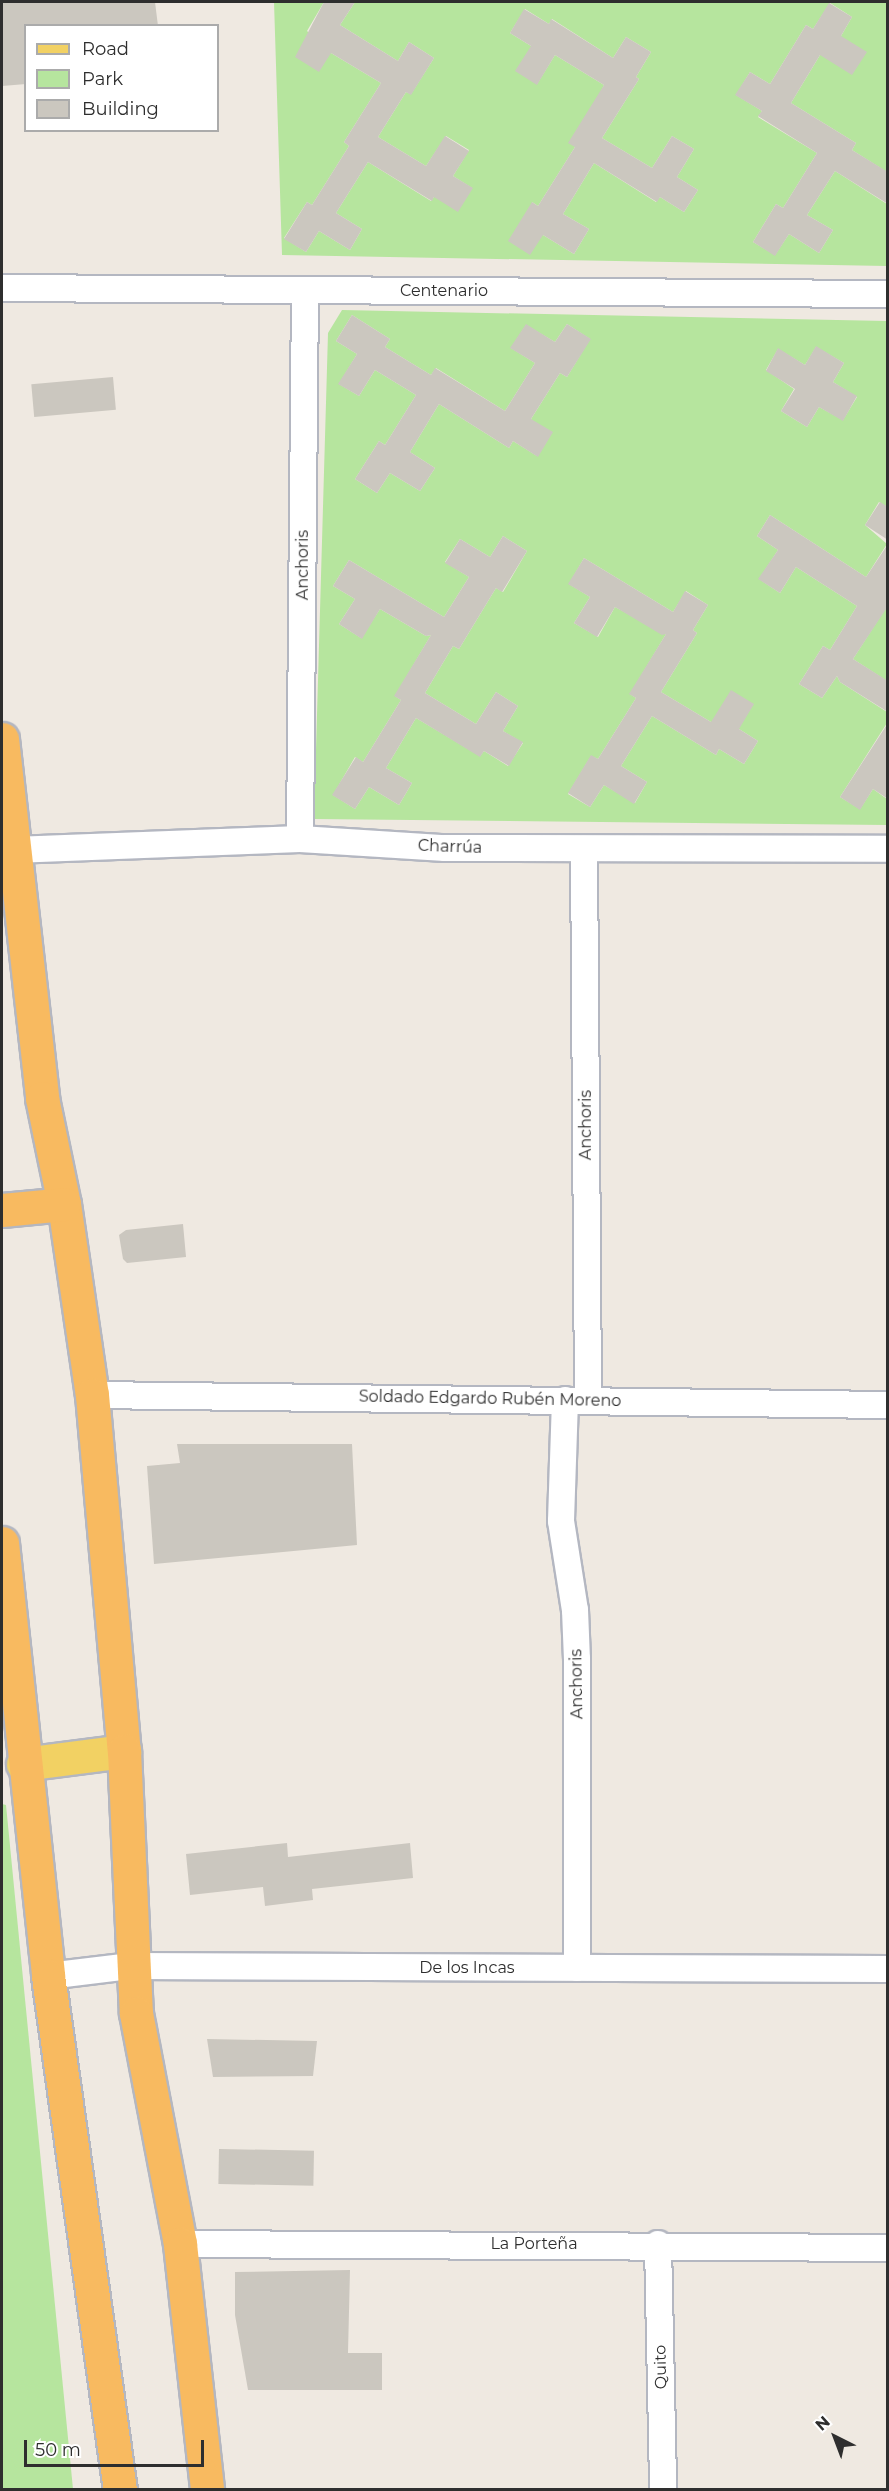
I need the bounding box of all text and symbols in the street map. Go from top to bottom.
legend [24,24,219,132]
text: Road [82,38,129,60]
text: Park [82,68,123,90]
text: Building [82,98,159,120]
street label: Centenario [400,281,488,301]
street label: Anchoris [293,530,313,600]
street label: Charrúa [417,836,483,858]
street label: Anchoris [576,1090,596,1160]
street label: Soldado Edgardo Rubén Moreno [359,1387,621,1411]
street label: Anchoris [567,1649,587,1719]
street label: De los Incas [419,1958,515,1978]
street label: La Porteña [490,2234,578,2254]
street label: Quito [651,2345,671,2389]
north arrow [805,2407,865,2467]
text: N [811,2412,834,2435]
scale bar [27,2428,207,2466]
text: 50 m [35,2439,81,2461]

